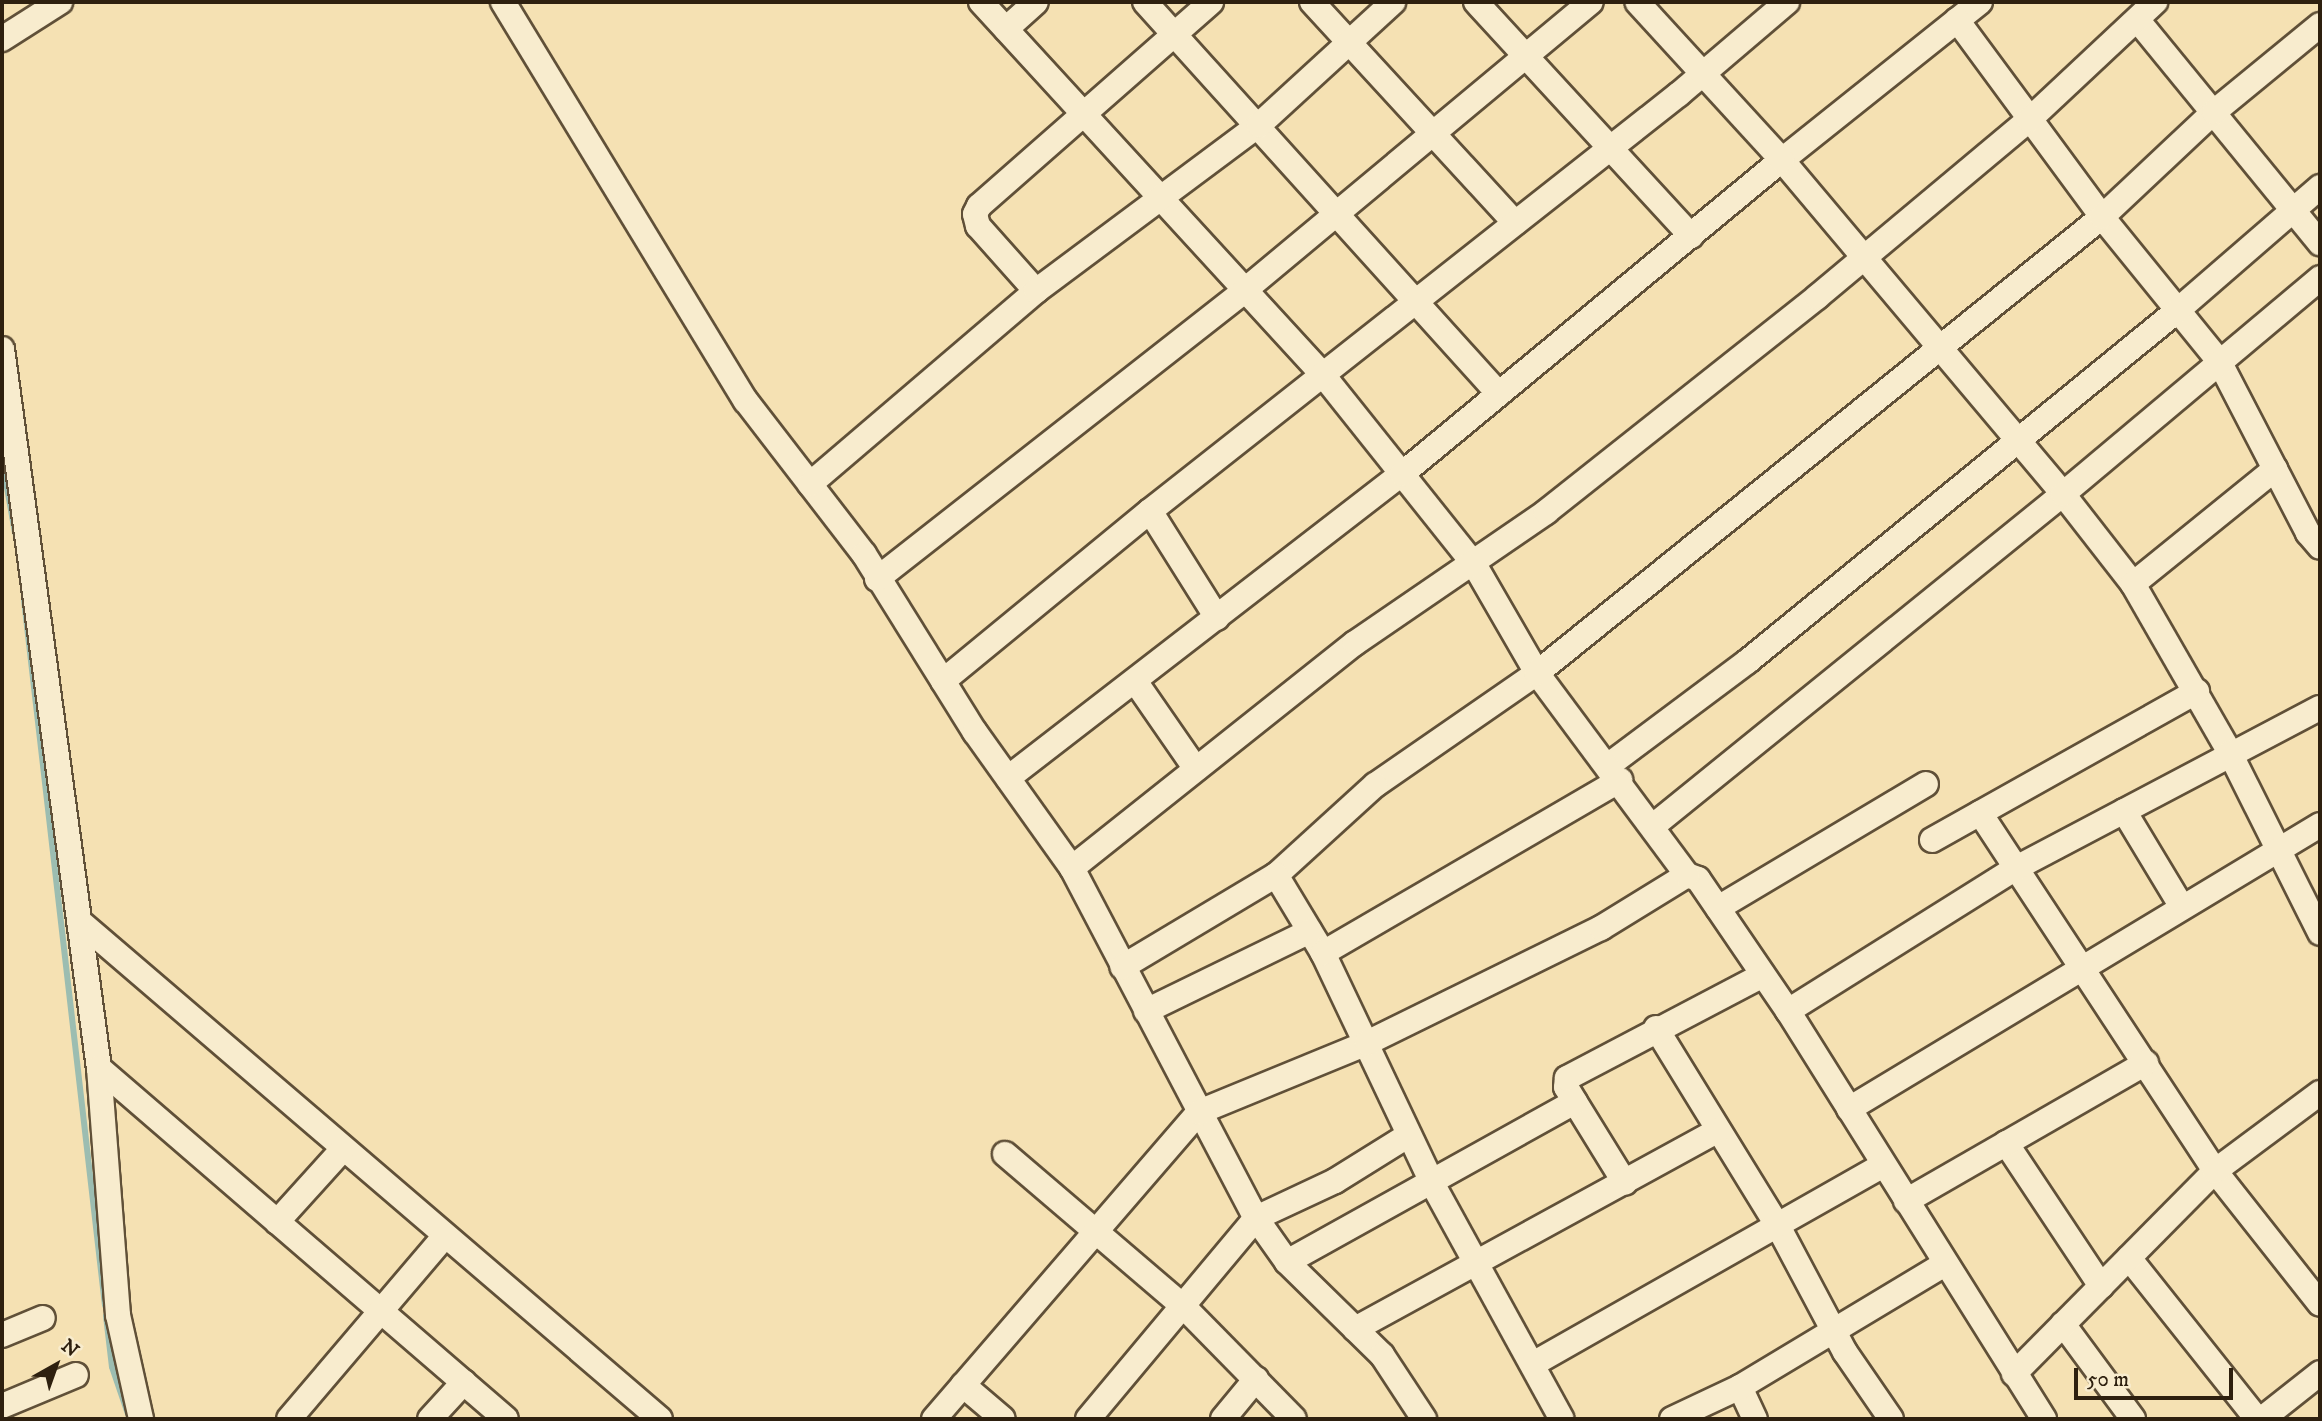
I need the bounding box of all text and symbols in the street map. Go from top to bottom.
north arrow [21,1330,91,1400]
text: N [56,1335,83,1362]
scale bar [2077,1354,2236,1398]
text: 50 m [2087,1367,2129,1393]

